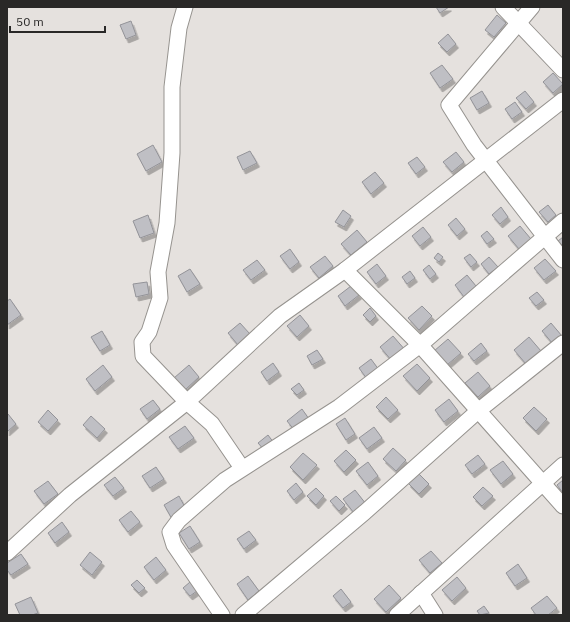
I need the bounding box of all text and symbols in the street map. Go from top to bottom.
scale bar [10,8,105,34]
text: 50 m [16,14,44,29]

